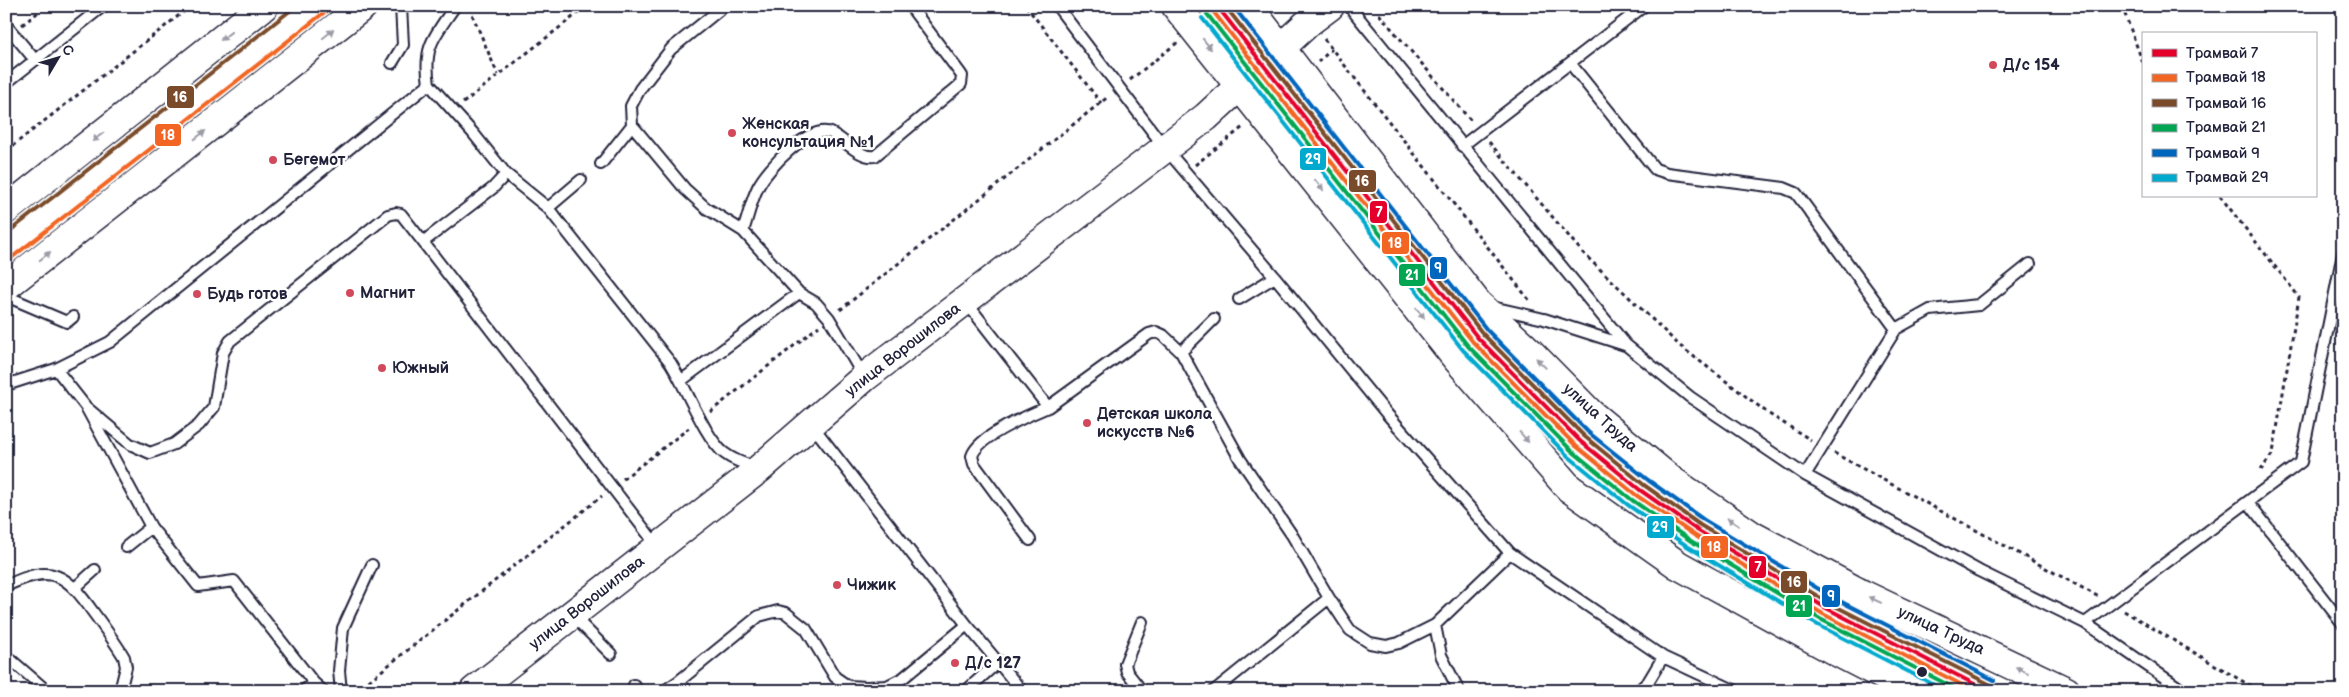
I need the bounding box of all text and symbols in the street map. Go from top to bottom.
one-way arrow [321,29,334,40]
one-way arrow [219,31,232,42]
north arrow [32,32,82,82]
legend [2142,32,2316,198]
one-way arrow [1201,38,1212,51]
text: С [58,41,78,60]
text: Трамвай 7 [2186,44,2259,63]
place label: Д/с 154 [2003,56,2060,75]
marker: Д/с 154 [1987,59,1999,71]
text: Трамвай 18 [2186,68,2266,87]
line badge: 16 [166,85,195,109]
text: 16 [173,89,187,106]
text: Трамвай 16 [2186,94,2266,113]
place label: Женская консультация №1 [742,115,874,152]
text: Трамвай 21 [2186,118,2266,137]
line badge: 18 [154,123,182,147]
text: 18 [161,127,175,144]
marker: Женская консультация №1 [726,127,738,139]
one-way arrow [193,129,206,140]
one-way arrow [92,132,105,143]
text: Трамвай 9 [2186,144,2260,163]
line badge: 29 [1299,147,1327,171]
place label: Бегемот [283,151,346,170]
text: 29 [1305,151,1321,168]
marker: Бегемот [267,154,279,166]
text: Трамвай 29 [2186,168,2269,187]
line badge: 16 [1348,169,1377,193]
text: 16 [1355,173,1369,190]
one-way arrow [1313,178,1324,191]
line badge: 7 [1369,200,1388,224]
text: 7 [1375,204,1383,221]
line badge: 18 [1381,231,1410,255]
text: 18 [1388,235,1402,252]
one-way arrow [38,251,51,262]
line badge: 9 [1429,256,1448,280]
text: 9 [1434,260,1442,277]
line badge: 21 [1398,263,1426,287]
text: 21 [1405,267,1419,284]
place label: Магнит [360,284,415,303]
place label: Будь готов [207,285,288,304]
marker: Магнит [344,287,356,299]
marker: Будь готов [191,288,203,300]
street label: улица Ворошилова [842,299,965,401]
one-way arrow [1414,306,1425,319]
one-way arrow [1535,357,1547,369]
place label: Южный [392,359,449,378]
marker: Южный [376,362,388,374]
street label: улица Труда [1559,380,1641,457]
place label: Детская школа искусств №6 [1097,405,1213,442]
marker: Детская школа искусств №6 [1081,417,1093,429]
one-way arrow [1519,430,1530,443]
line badge: 29 [1646,515,1675,539]
one-way arrow [1726,517,1740,527]
text: 29 [1652,519,1668,536]
line badge: 18 [1700,535,1729,559]
text: 18 [1707,539,1721,556]
street label: улица Ворошилова [526,552,649,654]
line badge: 7 [1748,555,1767,579]
text: 7 [1754,559,1762,576]
line badge: 16 [1780,570,1808,594]
text: 16 [1787,574,1801,591]
place label: Чижик [847,576,896,595]
marker: Чижик [831,579,843,591]
line badge: 9 [1821,584,1841,608]
text: 9 [1827,588,1835,605]
line badge: 21 [1785,594,1813,618]
one-way arrow [1868,596,1882,604]
text: 21 [1792,598,1806,615]
street label: улица Труда [1895,603,1988,660]
place label: Д/с 127 [965,654,1021,673]
marker: Д/с 127 [949,657,961,669]
unlabelled marker [1915,665,1929,679]
one-way arrow [2015,665,2029,673]

